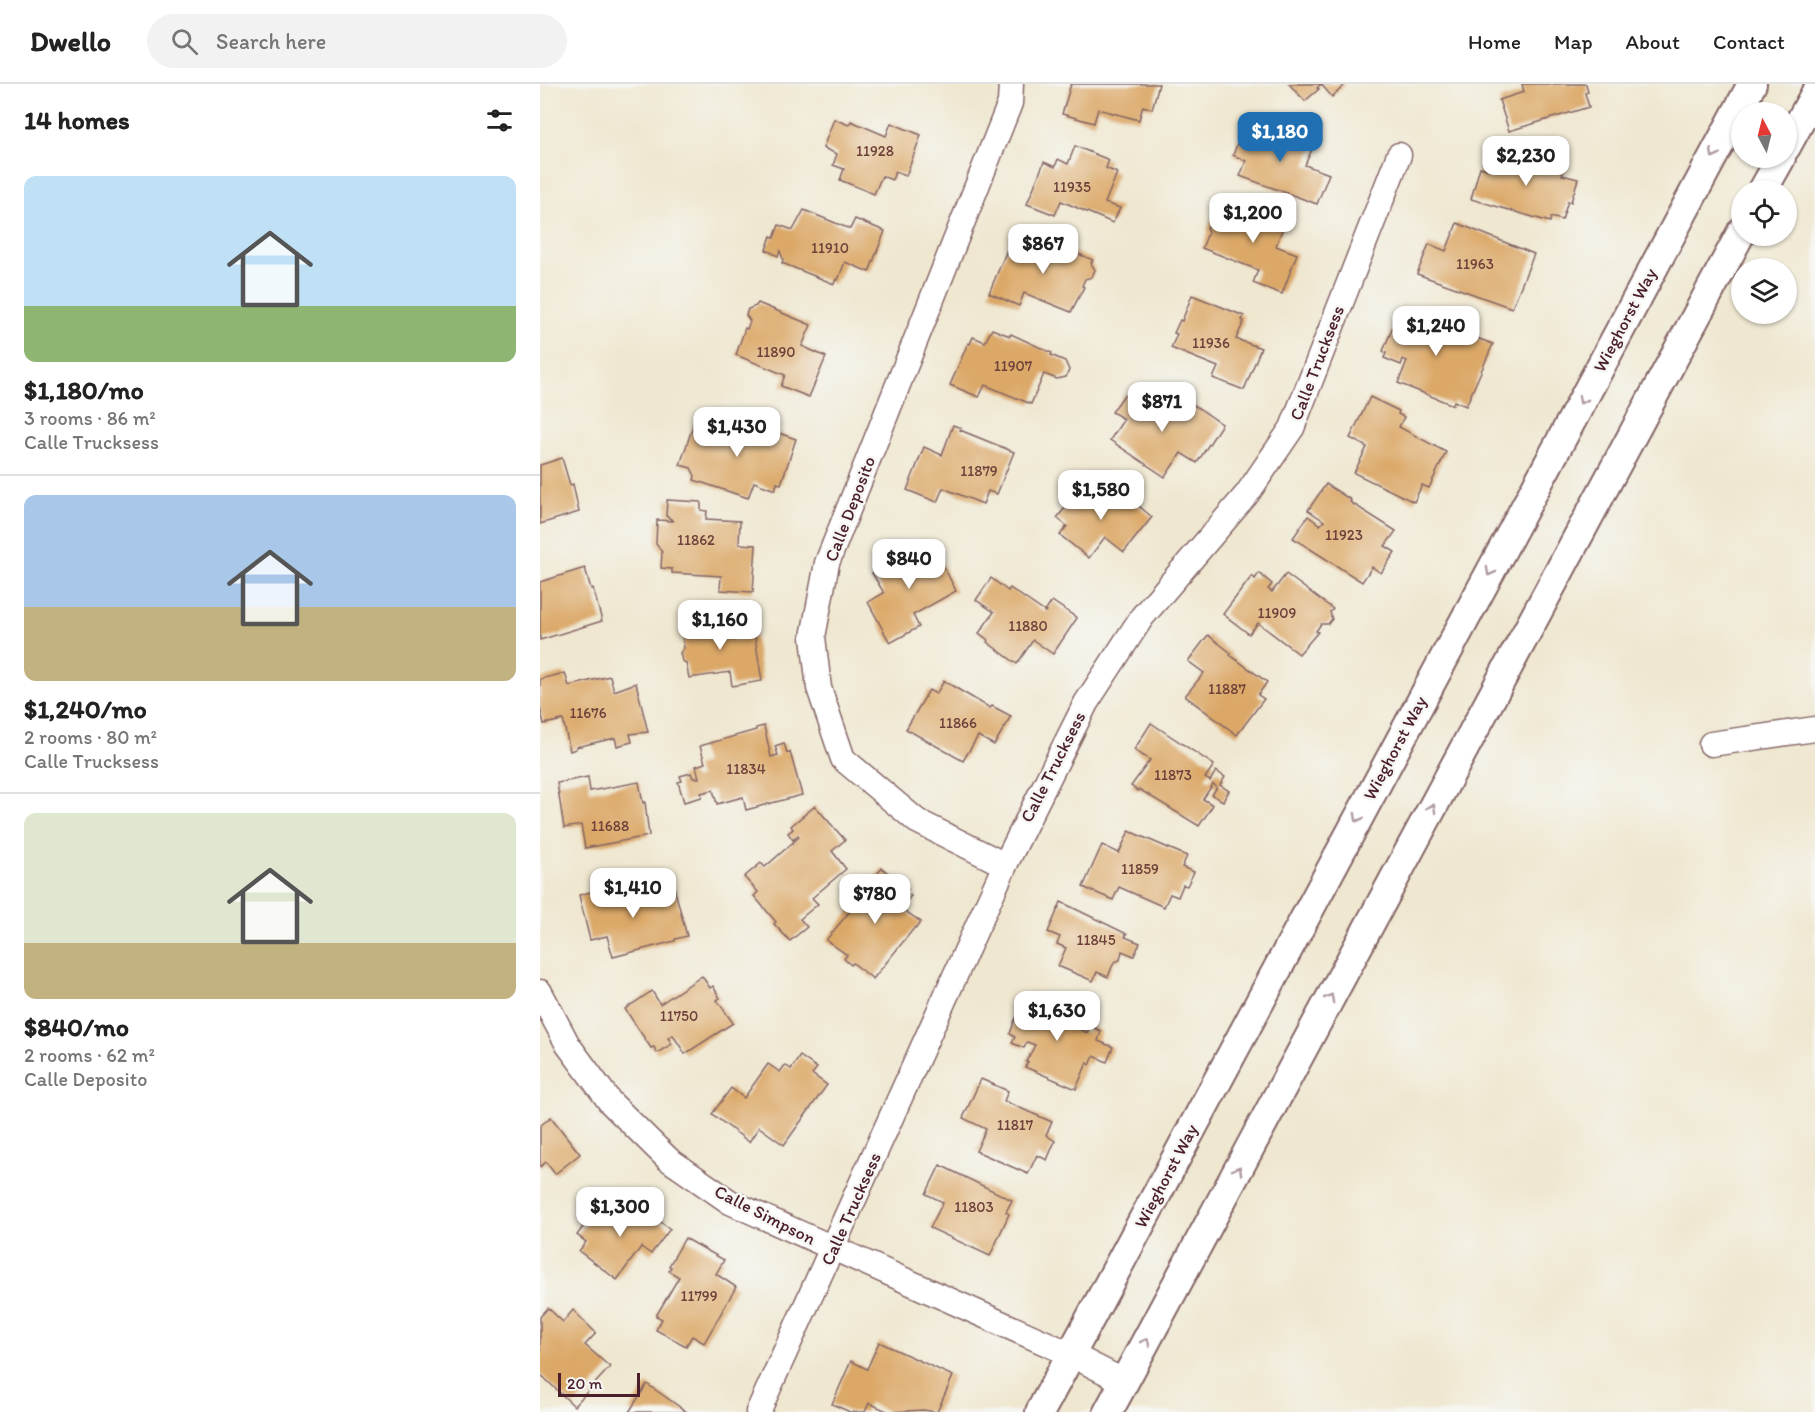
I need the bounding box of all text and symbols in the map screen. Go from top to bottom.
search box [147,14,567,68]
text: Dwello [30,24,111,58]
icon: search [168,25,201,58]
text: Search here [216,28,326,55]
text: Home [1468,29,1521,54]
text: Map [1554,29,1593,54]
text: About [1626,29,1680,54]
text: Contact [1713,29,1785,54]
north arrow [1731,102,1797,168]
map controls [1731,102,1797,324]
text: 14 homes [24,104,130,136]
icon: filters [483,104,516,137]
pin: $1,180 [1231,112,1329,163]
text: $1,180 [1252,119,1308,143]
pin: $2,230 [1477,136,1575,187]
house number: 11928 [856,142,894,160]
text: $2,230 [1496,143,1556,167]
one-way arrow [1710,148,1721,158]
house number: 11935 [1053,178,1091,196]
button: locate [1731,180,1797,246]
pin: $1,200 [1204,193,1302,244]
text: $1,200 [1223,200,1283,224]
icon: home [216,215,324,323]
pin: $867 [1007,224,1079,275]
text: $867 [1022,231,1064,255]
house number: 11910 [811,239,849,257]
house number: 11963 [1456,255,1494,273]
button: layers [1731,258,1797,324]
street label: Wieghorst Way [1588,264,1662,376]
street label: Calle Trucksess [1285,302,1349,424]
pin: $1,240 [1387,306,1485,357]
text: $1,240 [1406,313,1466,337]
house number: 11936 [1192,334,1230,352]
house number: 11890 [756,343,796,361]
house number: 11907 [994,357,1033,375]
text: $1,180/mo [24,374,144,406]
pin: $871 [1126,382,1198,433]
text: $871 [1142,389,1182,413]
one-way arrow [1578,394,1589,404]
text: 3 rooms · 86 m² [24,406,156,430]
pin: $1,430 [688,407,786,458]
text: $1,430 [707,414,767,438]
text: Calle Trucksess [24,430,159,454]
street label: Calle Deposito [820,453,880,565]
house number: 11879 [960,462,998,480]
pin: $1,580 [1052,470,1150,521]
text: $1,580 [1072,477,1130,501]
house number: 11923 [1325,526,1363,544]
house number: 11862 [677,531,715,549]
icon: home [216,534,324,642]
pin: $840 [873,539,945,590]
text: $840 [886,546,932,570]
one-way arrow [1486,565,1497,576]
pin: $1,160 [671,600,769,651]
house number: 11909 [1258,604,1297,622]
text: $1,160 [692,607,748,631]
house number: 11880 [1008,617,1048,635]
house number: 11887 [1208,680,1246,698]
street label: Wieghorst Way [1358,692,1432,804]
text: $1,240/mo [24,693,147,725]
house number: 11676 [569,704,607,722]
street label: Calle Trucksess [1016,708,1090,826]
house number: 11866 [939,714,977,732]
text: 2 rooms · 80 m² [24,725,157,749]
text: Calle Trucksess [24,749,159,773]
house number: 11834 [726,760,766,778]
house number: 11873 [1154,766,1192,784]
one-way arrow [1425,804,1436,814]
one-way arrow [1354,811,1365,822]
house number: 11688 [591,817,629,835]
icon: home [216,852,324,960]
house number: 11859 [1121,860,1159,878]
pin: $1,410 [584,868,682,919]
pin: $780 [839,874,911,925]
text: $1,410 [604,875,662,899]
text: $780 [853,881,897,905]
house number: 11845 [1076,931,1116,949]
pin: $1,630 [1008,991,1106,1042]
one-way arrow [1323,994,1334,1005]
text: $1,630 [1028,998,1086,1022]
house number: 11750 [660,1007,698,1025]
text: $840/mo [24,1011,129,1043]
text: 2 rooms · 62 m² [24,1043,155,1067]
text: Calle Deposito [24,1067,147,1091]
house number: 11817 [997,1116,1034,1134]
street label: Wieghorst Way [1129,1120,1203,1232]
street label: Calle Trucksess [816,1149,886,1269]
one-way arrow [1231,1166,1242,1177]
street label: Calle Simpson [711,1180,819,1250]
pin: $1,300 [571,1187,669,1238]
text: $1,300 [590,1194,650,1218]
house number: 11803 [954,1198,994,1216]
house number: 11799 [680,1287,718,1305]
one-way arrow [1139,1338,1150,1349]
scale bar [558,1370,640,1398]
text: 20 m [567,1374,602,1393]

